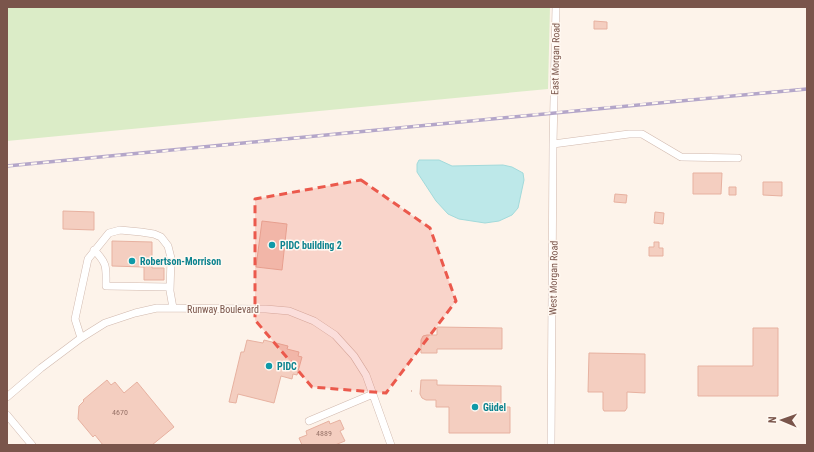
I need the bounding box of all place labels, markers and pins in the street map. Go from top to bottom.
marker: PIDC building 2 [267,240,277,250]
place label: PIDC building 2 [280,240,342,251]
marker: Robertson-Morrison [127,256,137,266]
place label: Robertson-Morrison [140,256,221,267]
marker: PIDC [264,361,274,371]
place label: PIDC [277,361,297,372]
marker: Güdel [470,402,480,412]
place label: Güdel [483,402,506,413]

